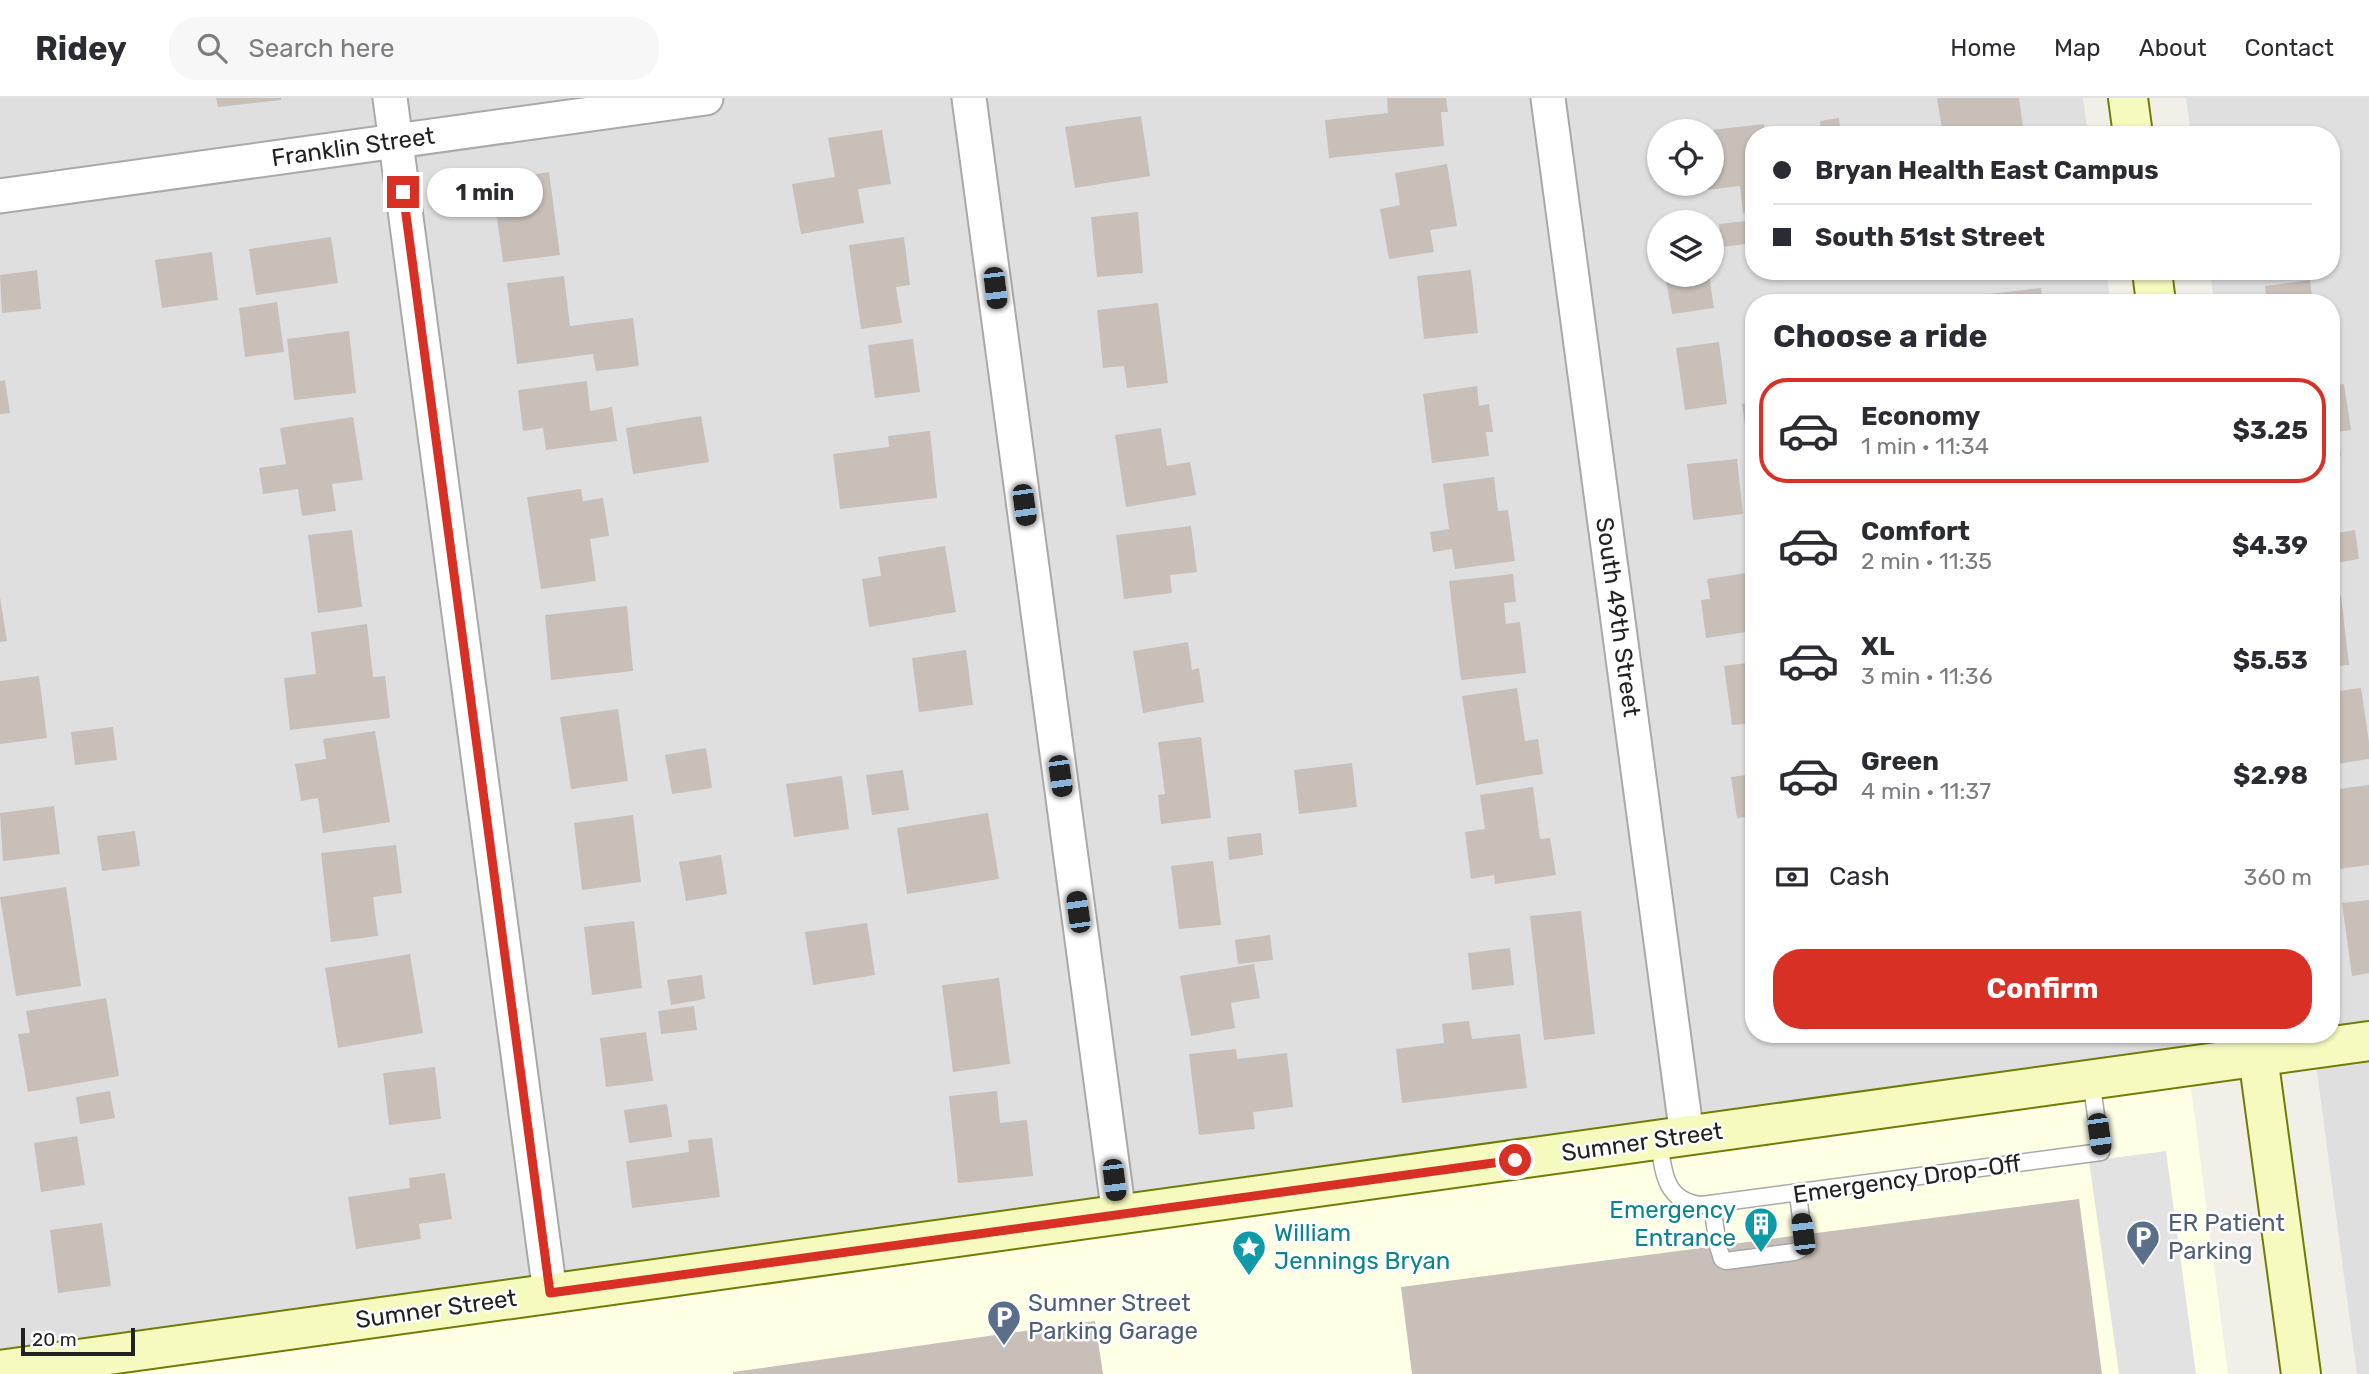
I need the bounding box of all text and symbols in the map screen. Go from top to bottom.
search box [169,17,659,80]
text: Ridey [35,29,127,68]
icon: search [193,29,231,67]
text: Search here [249,33,394,64]
text: Home [1950,34,2016,62]
text: Map [2054,34,2101,62]
text: About [2139,34,2207,62]
text: Contact [2245,34,2334,62]
map controls [1647,119,1724,287]
button: locate [1647,119,1724,196]
street label: Franklin Street [270,122,436,172]
text: Bryan Health East Campus [1815,155,2159,186]
callout: 1 min [428,168,543,217]
route end [387,176,419,208]
text: 1 min [456,178,514,206]
button: layers [1647,210,1724,287]
text: South 51st Street [1815,222,2045,253]
car [983,266,1008,310]
text: Choose a ride [1773,317,1987,355]
icon: car [1777,399,1840,462]
text: Economy [1861,401,1980,432]
text: $3.25 [2232,415,2308,446]
text: 1 min · 11:34 [1861,432,1989,460]
car [1011,483,1038,527]
icon: car [1777,514,1840,577]
street label: South 49th Street [1590,515,1646,719]
text: Comfort [1861,516,1970,547]
text: $4.39 [2232,530,2308,561]
text: 2 min · 11:35 [1861,547,1992,575]
icon: car [1777,629,1840,692]
text: XL [1861,631,1894,662]
text: $5.53 [2233,645,2308,676]
text: 3 min · 11:36 [1861,662,1993,690]
icon: car [1777,744,1840,807]
text: Green [1861,746,1939,777]
car [1047,754,1074,798]
text: $2.98 [2233,760,2308,791]
text: 4 min · 11:37 [1861,777,1991,805]
icon: cash [1773,858,1811,896]
text: Cash [1829,861,1890,892]
text: 360 m [2244,863,2312,891]
car [1065,890,1092,934]
button: Confirm [1773,949,2312,1029]
car [2086,1112,2113,1156]
street label: Sumner Street [1560,1117,1724,1167]
route start [1499,1144,1531,1176]
street label: Emergency Drop-Off [1791,1149,2023,1209]
car [1102,1158,1127,1202]
place label: Emergency Entrance [1609,1196,1736,1252]
building icon: Emergency Entrance [1742,1205,1780,1254]
place label: ER Patient Parking [2168,1209,2285,1265]
car [1791,1212,1816,1256]
parking icon: ER Patient Parking [2124,1218,2162,1267]
place label: William Jennings Bryan [1274,1219,1450,1275]
place icon: William Jennings Bryan [1230,1228,1268,1277]
street label: Sumner Street [354,1284,518,1334]
place label: Sumner Street Parking Garage [1028,1289,1198,1345]
parking icon: Sumner Street Parking Garage [985,1298,1023,1347]
scale bar [21,1325,135,1357]
text: 20 m [32,1328,77,1351]

